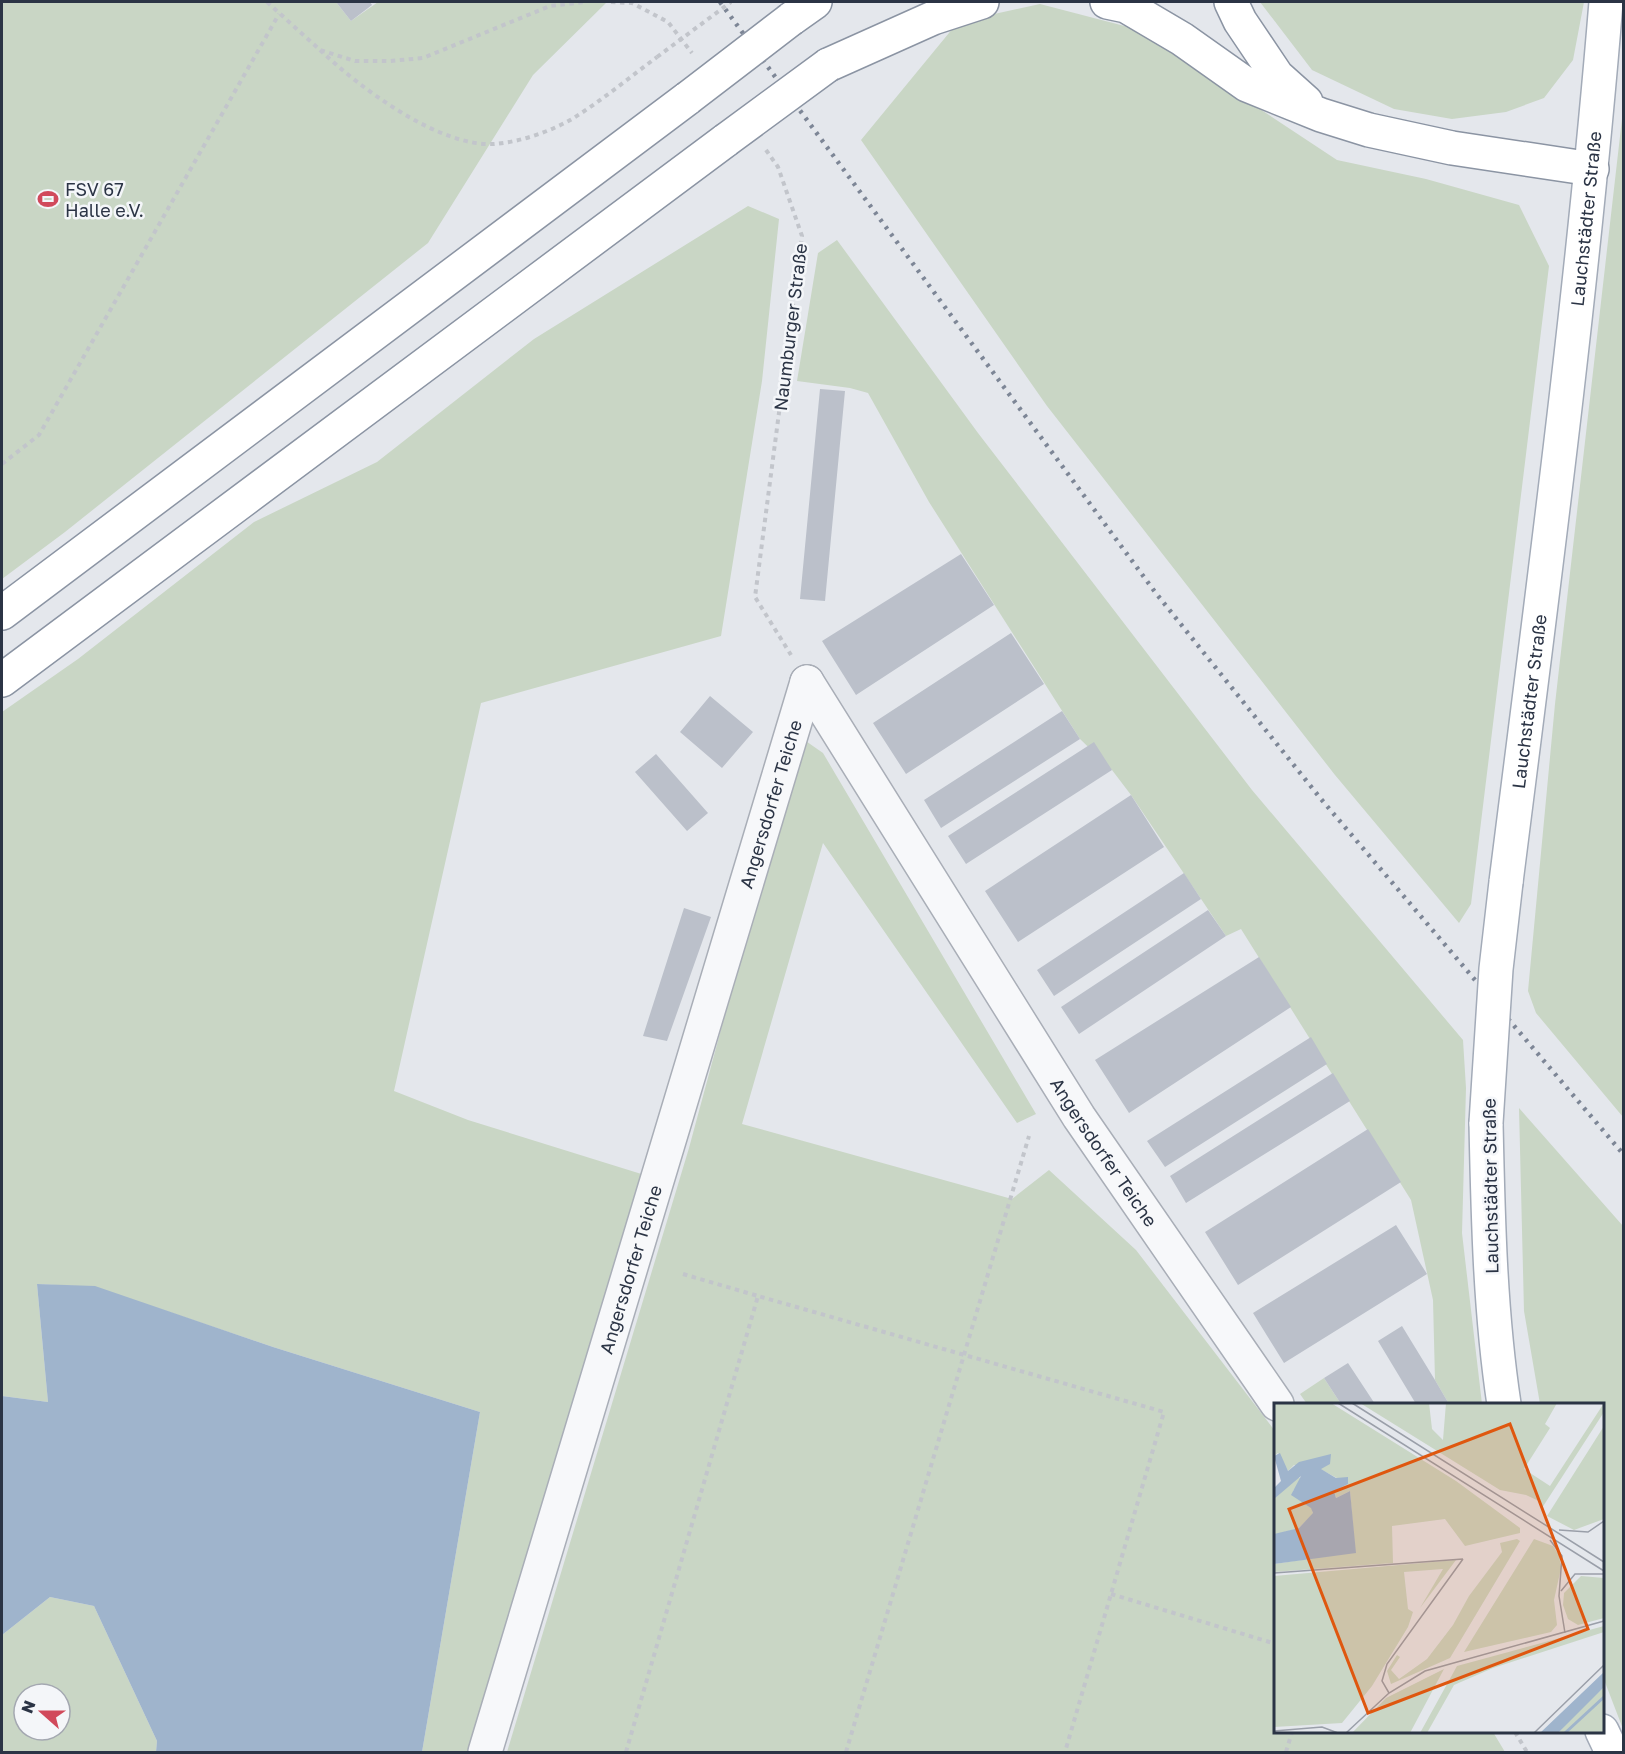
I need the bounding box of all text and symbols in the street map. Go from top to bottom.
street label: Lauchstädter Straße [1566,130,1605,307]
place label: FSV 67 Halle e.V. [65,178,144,221]
sports icon: FSV 67 Halle e.V. [36,187,60,211]
street label: Naumburger Straße [769,242,811,412]
street label: Lauchstädter Straße [1507,613,1551,790]
street label: Angersdorfer Teiche [735,717,806,891]
street label: Angersdorfer Teiche [1046,1073,1162,1231]
street label: Lauchstädter Straße [1477,1098,1503,1274]
street label: Angersdorfer Teiche [594,1182,666,1356]
inset map [1274,1403,1604,1733]
north arrow [12,1682,72,1742]
text: N [16,1697,40,1716]

